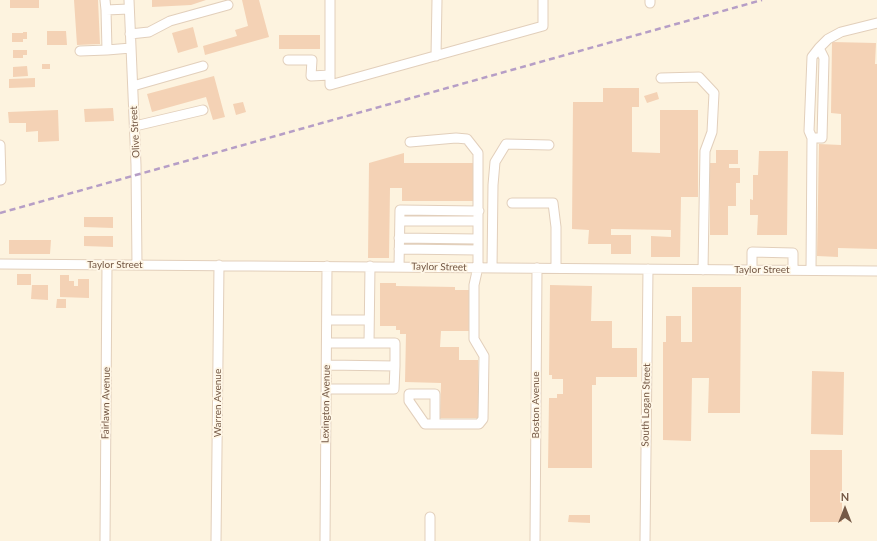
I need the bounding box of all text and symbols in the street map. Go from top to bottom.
street label: Olive Street [128,106,142,158]
street label: Taylor Street [87,259,143,271]
street label: Taylor Street [411,261,467,273]
street label: Taylor Street [734,264,790,276]
street label: South Logan Street [639,363,653,447]
street label: Lexington Avenue [319,365,333,443]
street label: Fairlawn Avenue [99,367,113,439]
street label: Warren Avenue [212,369,224,437]
street label: Boston Avenue [530,372,542,438]
north arrow [825,489,865,529]
text: N [841,490,849,503]

